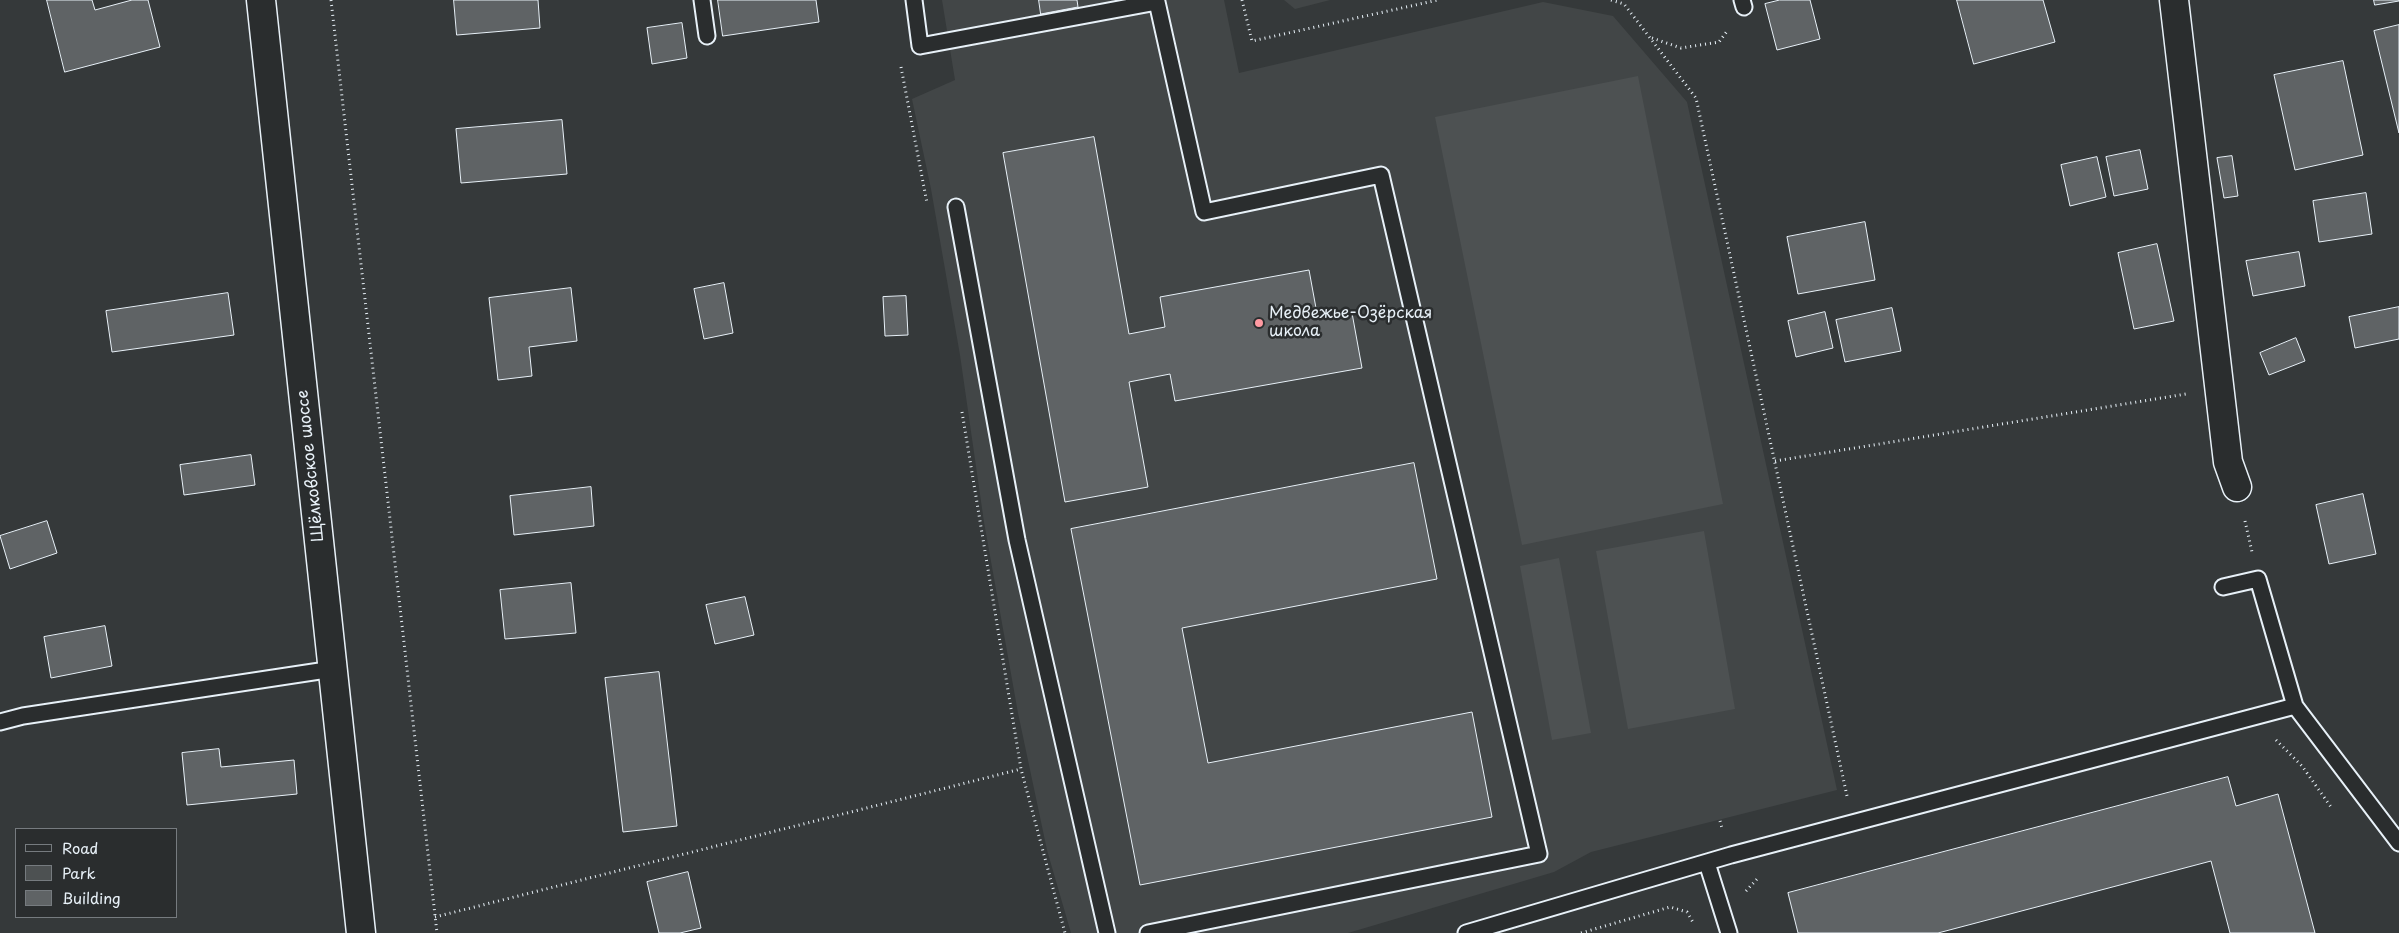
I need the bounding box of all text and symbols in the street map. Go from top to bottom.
place label: Медвежье-Озёрская школа [1269,304,1432,342]
marker: Медвежье-Озёрская школа [1253,317,1265,329]
street label: Щёлковское шоссе [293,389,329,543]
legend [15,828,178,918]
text: Road [62,836,98,859]
text: Park [62,861,96,884]
text: Building [62,886,121,909]

